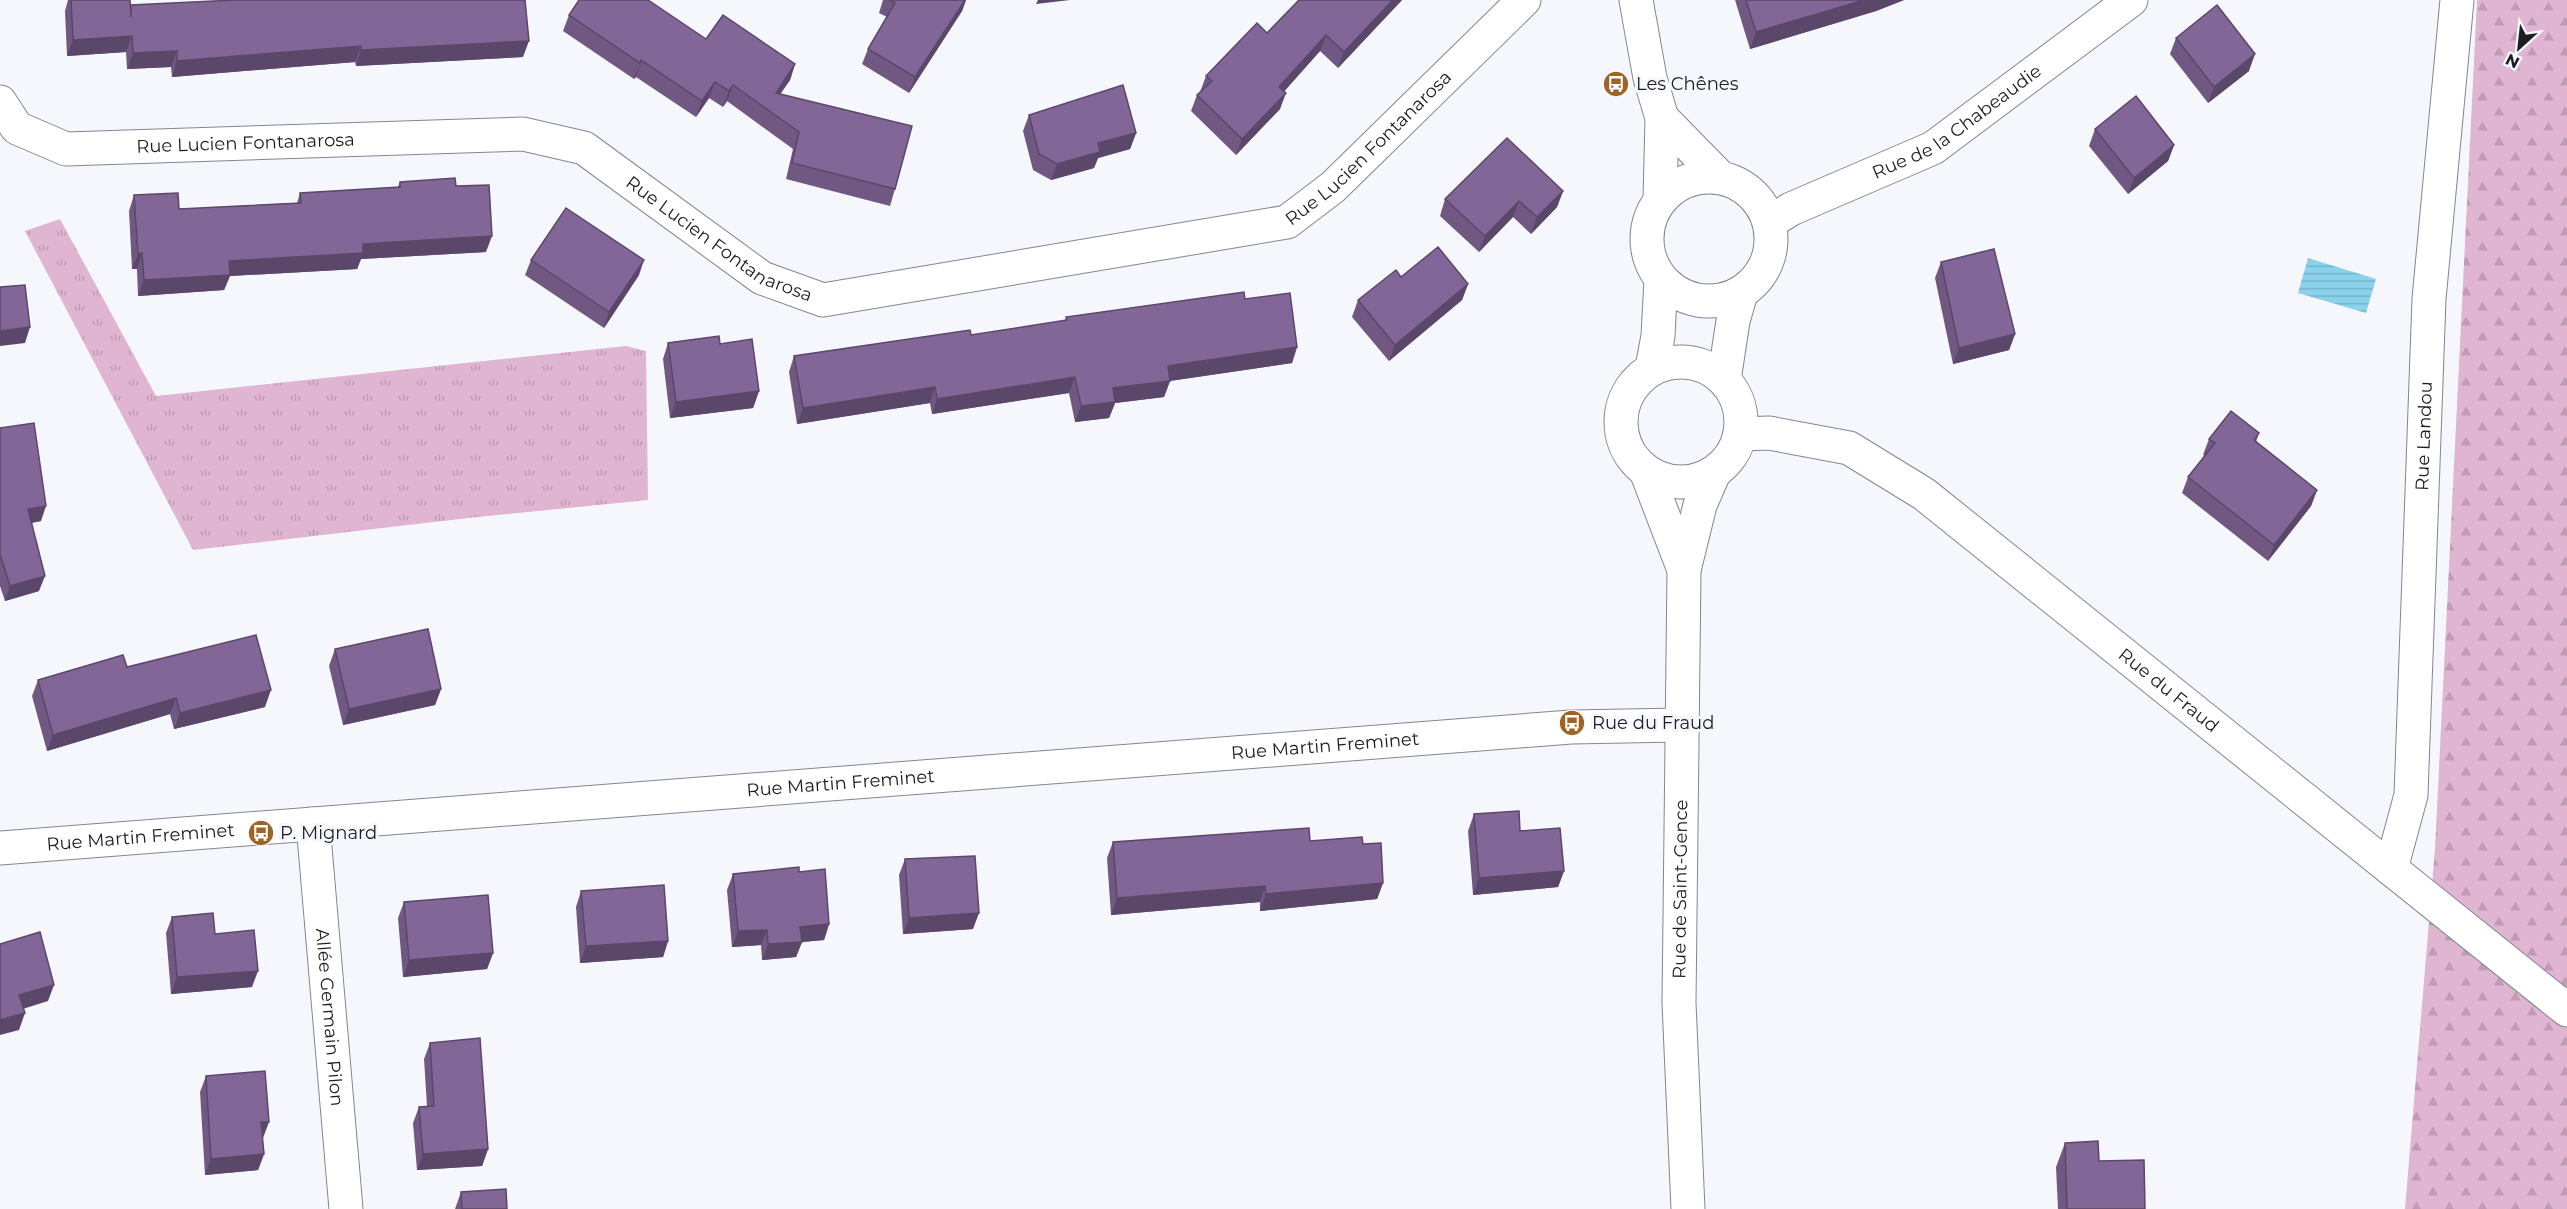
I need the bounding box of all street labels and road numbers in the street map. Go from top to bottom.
street label: Rue de la Chabeaudie [1869,60,2046,184]
street label: Rue Lucien Fontanarosa [1281,66,1456,230]
street label: Rue Lucien Fontanarosa [136,129,355,158]
street label: Rue Lucien Fontanarosa [622,171,815,306]
street label: Rue Landou [2411,381,2437,491]
street label: Rue du Fraud [2114,643,2223,737]
street label: Rue Martin Freminet [1230,728,1420,764]
street label: Rue Martin Freminet [746,765,935,801]
street label: Rue de Saint-Gence [1668,799,1692,979]
street label: Rue Martin Freminet [46,819,235,855]
street label: Allée Germain Pilon [311,927,348,1107]

